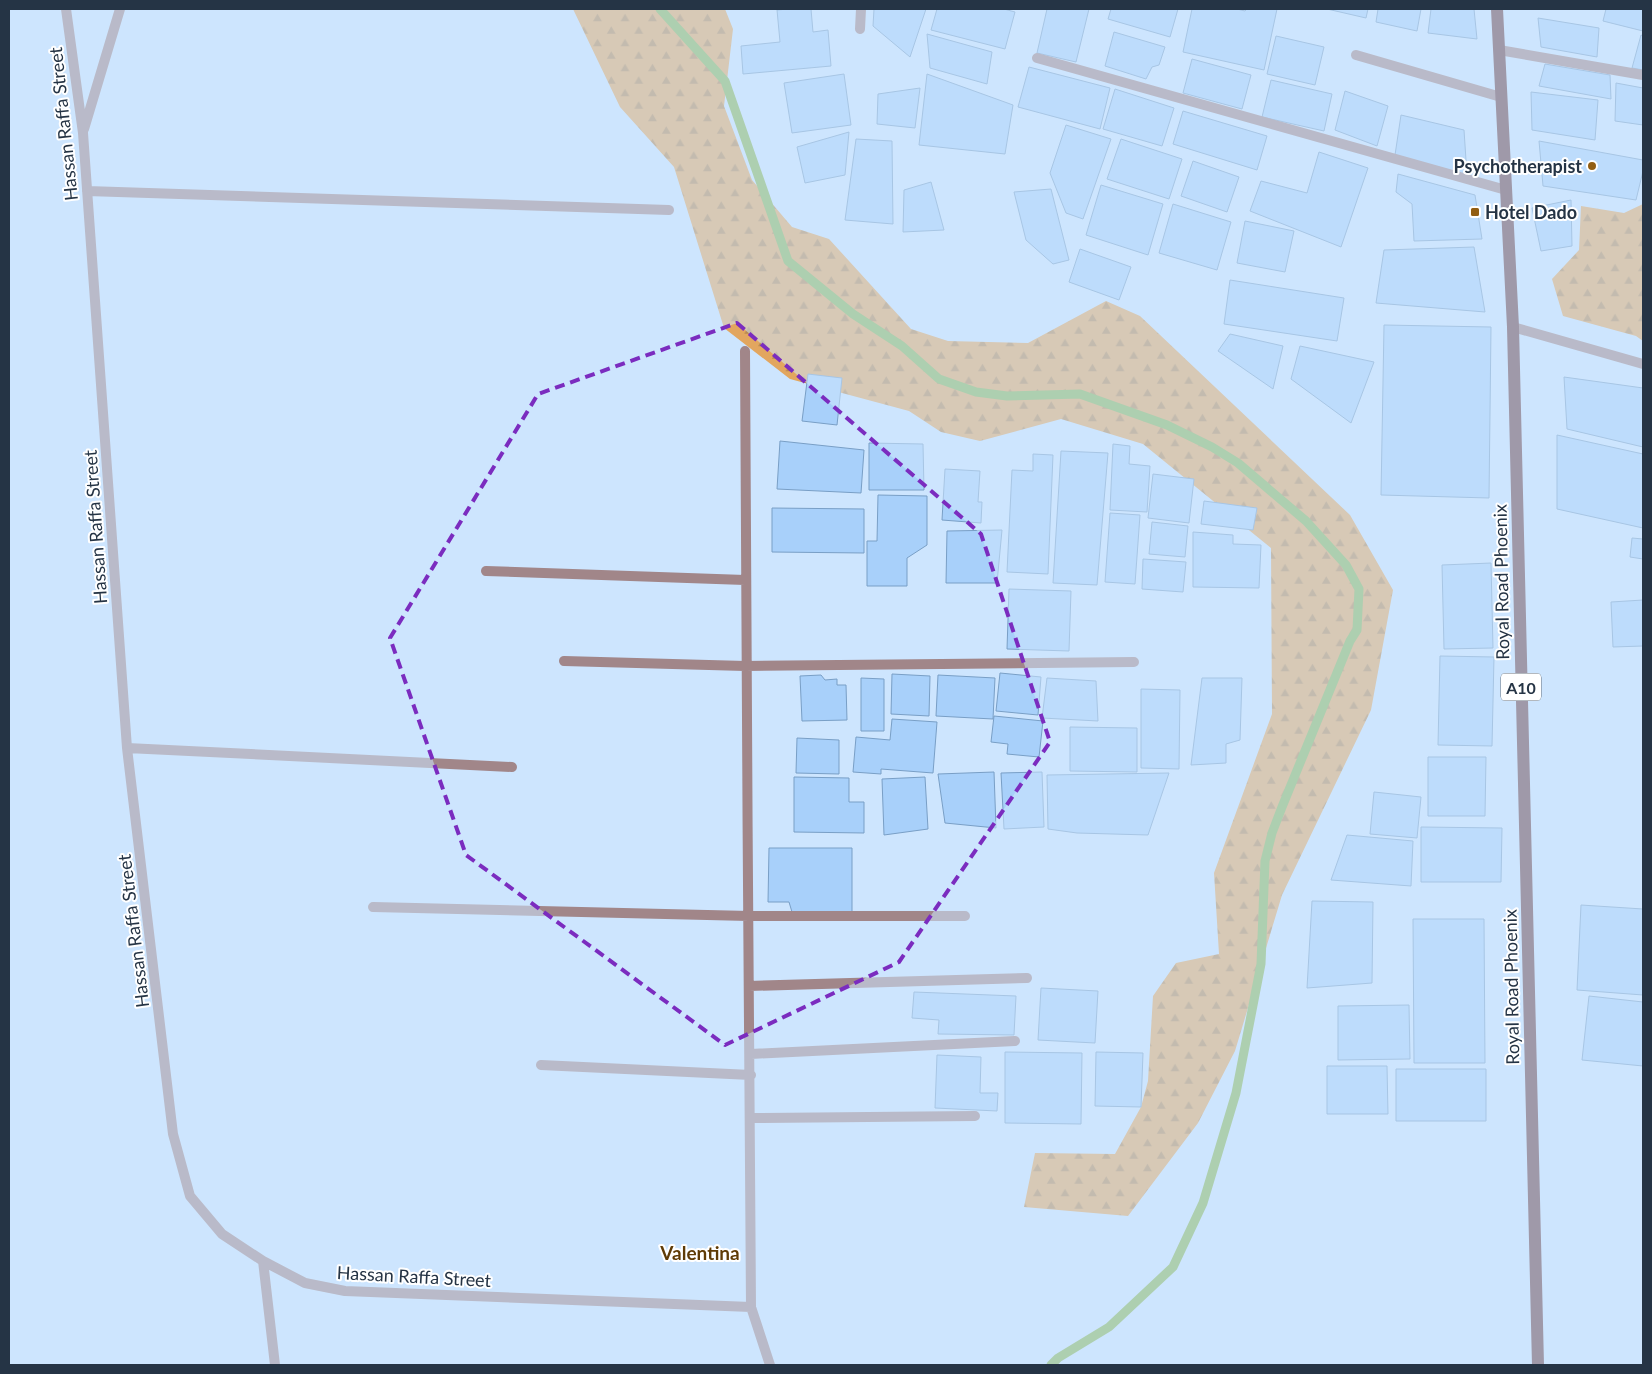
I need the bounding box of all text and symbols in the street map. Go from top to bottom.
street label: Hassan Raffa Street [44,46,82,202]
place label: Psychotherapist [1454,155,1582,177]
marker: Psychotherapist [1586,160,1598,172]
place label: Hotel Dado [1485,201,1577,223]
marker: Hotel Dado [1469,206,1481,218]
street label: Hassan Raffa Street [79,449,111,605]
street label: Royal Road Phoenix [1489,504,1513,660]
road number: A10 [1501,674,1541,700]
street label: Hassan Raffa Street [113,852,153,1009]
street label: Royal Road Phoenix [1499,909,1523,1065]
district label: Valentina [659,1241,740,1264]
street label: Hassan Raffa Street [336,1261,492,1291]

